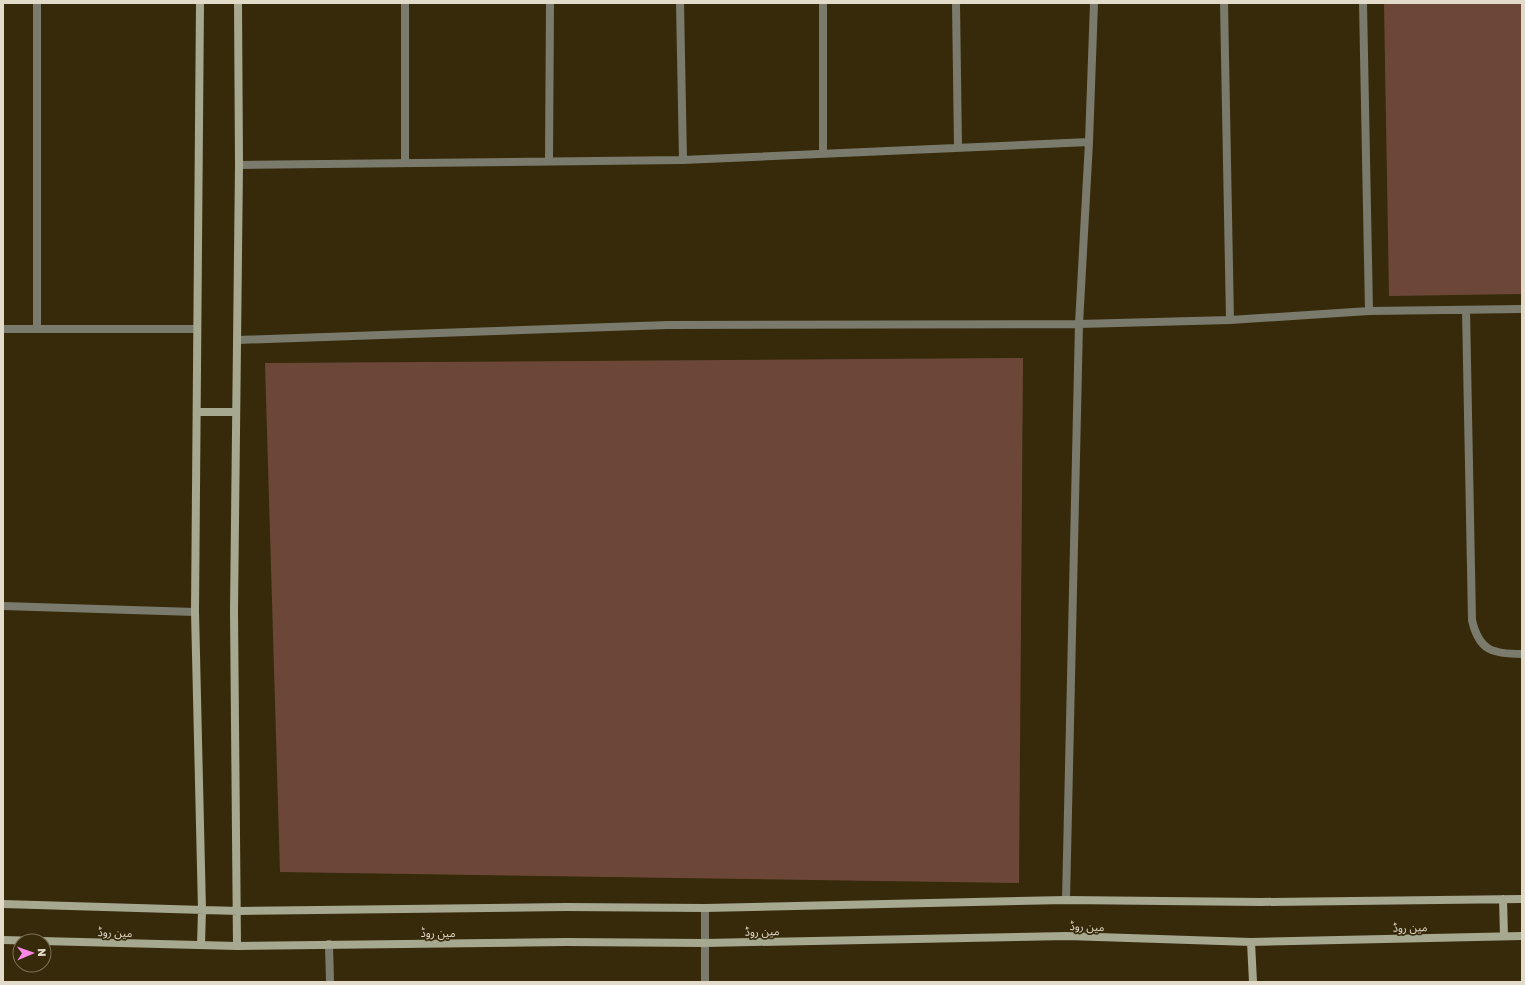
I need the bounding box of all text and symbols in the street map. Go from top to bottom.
street label: مین روڈ [1069,919,1105,934]
street label: مین روڈ [1392,920,1428,935]
street label: مین روڈ [744,924,780,939]
street label: مین روڈ [97,925,133,940]
street label: مین روڈ [421,926,456,940]
north arrow [12,933,52,973]
text: N [36,948,49,957]

